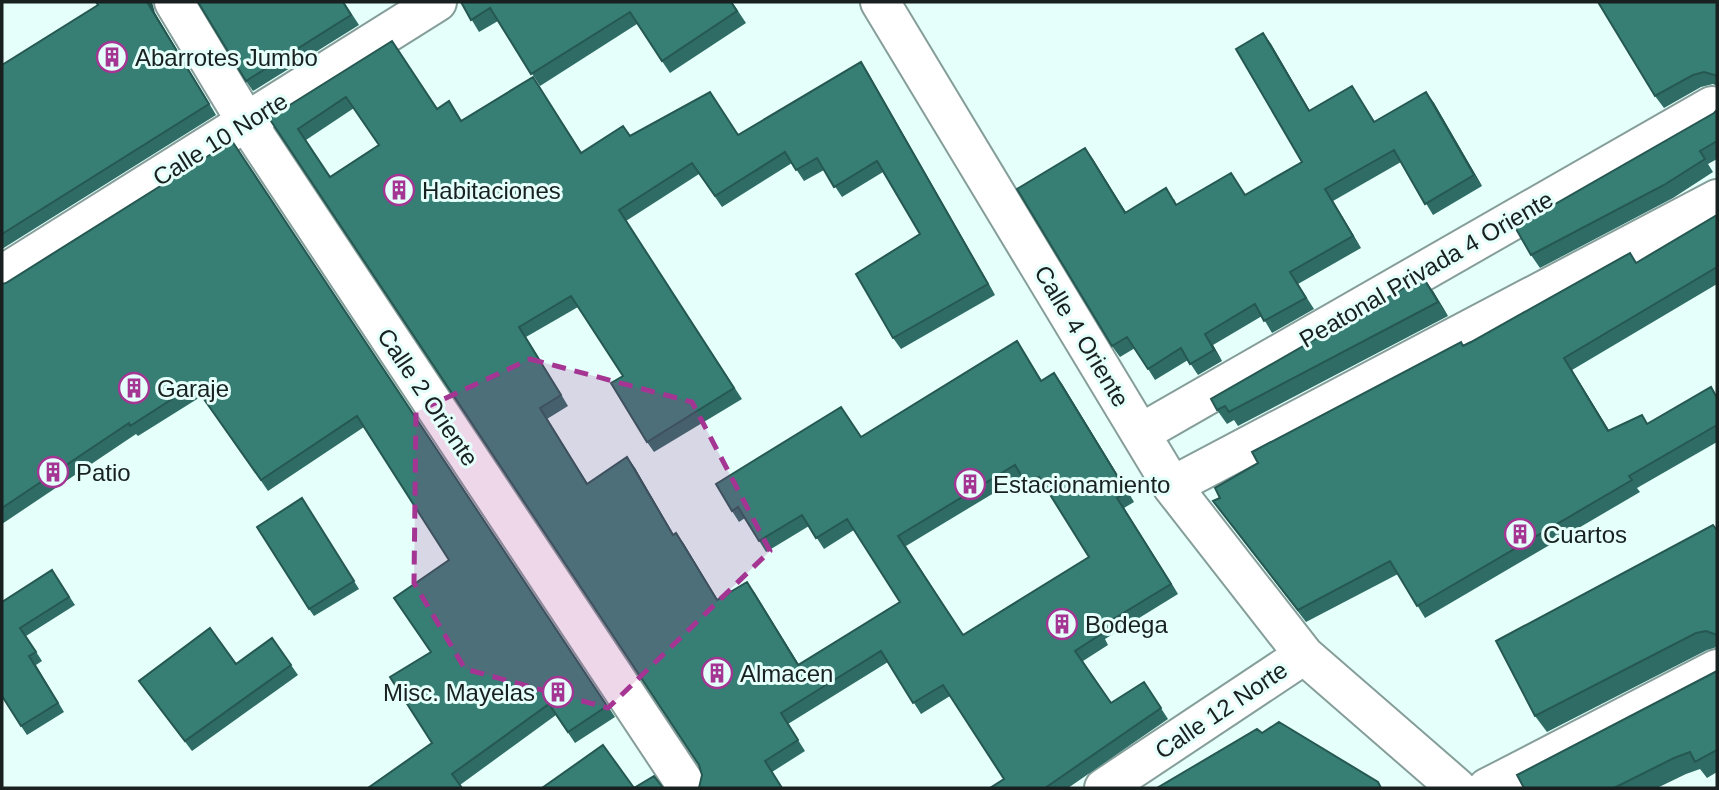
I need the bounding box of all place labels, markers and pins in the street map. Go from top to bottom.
building icon: Abarrotes Jumbo [95,40,129,74]
place label: Abarrotes Jumbo [135,44,318,71]
building icon: Habitaciones [382,173,416,207]
place label: Habitaciones [422,177,561,204]
building icon: Garaje [117,371,151,405]
place label: Garaje [157,375,229,402]
building icon: Patio [36,455,70,489]
place label: Patio [76,459,131,486]
building icon: Estacionamiento [953,467,987,501]
place label: Estacionamiento [993,471,1170,498]
building icon: Cuartos [1503,517,1537,551]
place label: Cuartos [1543,521,1627,548]
building icon: Bodega [1045,607,1079,641]
place label: Bodega [1085,611,1168,638]
building icon: Almacen [700,656,734,690]
place label: Almacen [740,660,833,687]
building icon: Misc. Mayelas [541,675,575,709]
place label: Misc. Mayelas [383,679,535,706]

